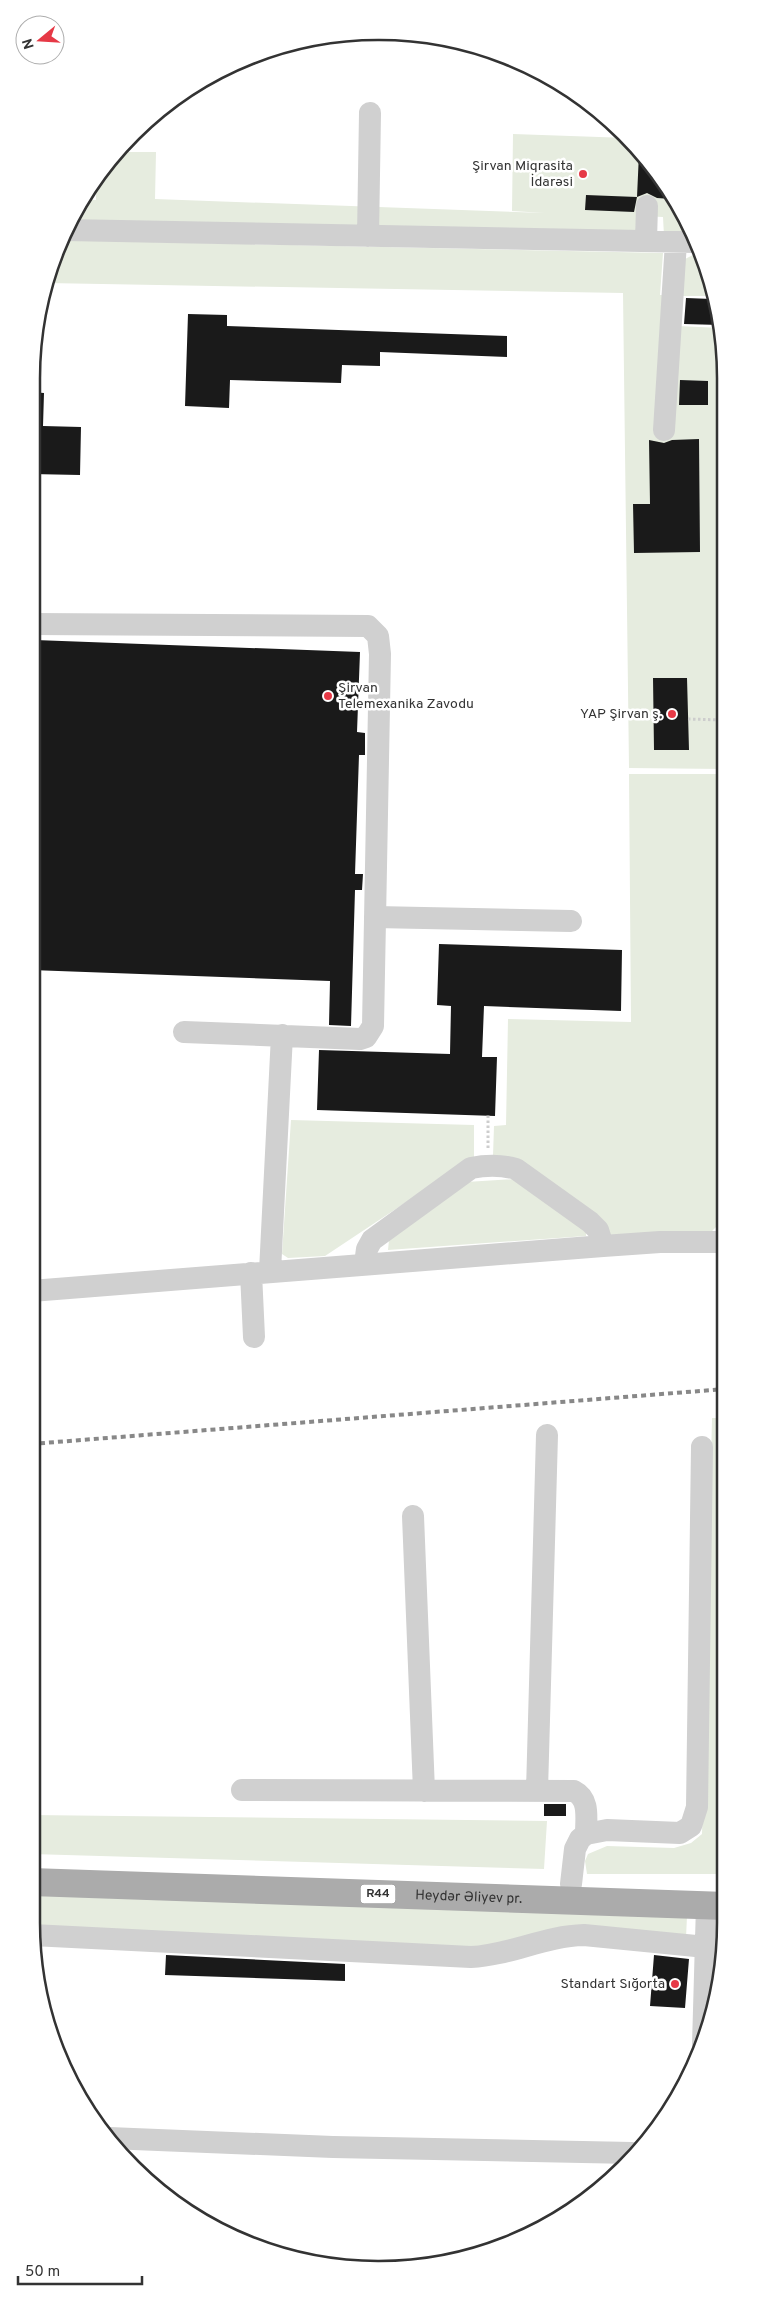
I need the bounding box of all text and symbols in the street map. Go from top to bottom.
north arrow [15,15,65,65]
text: N [19,36,39,51]
place label: Şirvan Miqrasita İdarəsi [472,158,573,191]
marker: Şirvan Miqrasita İdarəsi [577,168,589,180]
place label: Şirvan Telemexanika Zavodu [338,680,474,713]
marker: Şirvan Telemexanika Zavodu [322,690,334,702]
place label: YAP Şirvan ş. [580,706,662,723]
marker: YAP Şirvan ş. [666,708,678,720]
road number: R44 [360,1885,396,1904]
street label: Heydər Əliyev pr. [415,1887,523,1907]
place label: Standart Sığorta [560,1976,665,1993]
marker: Standart Sığorta [669,1978,681,1990]
scale bar [18,2254,141,2286]
text: 50 m [25,2263,60,2282]

